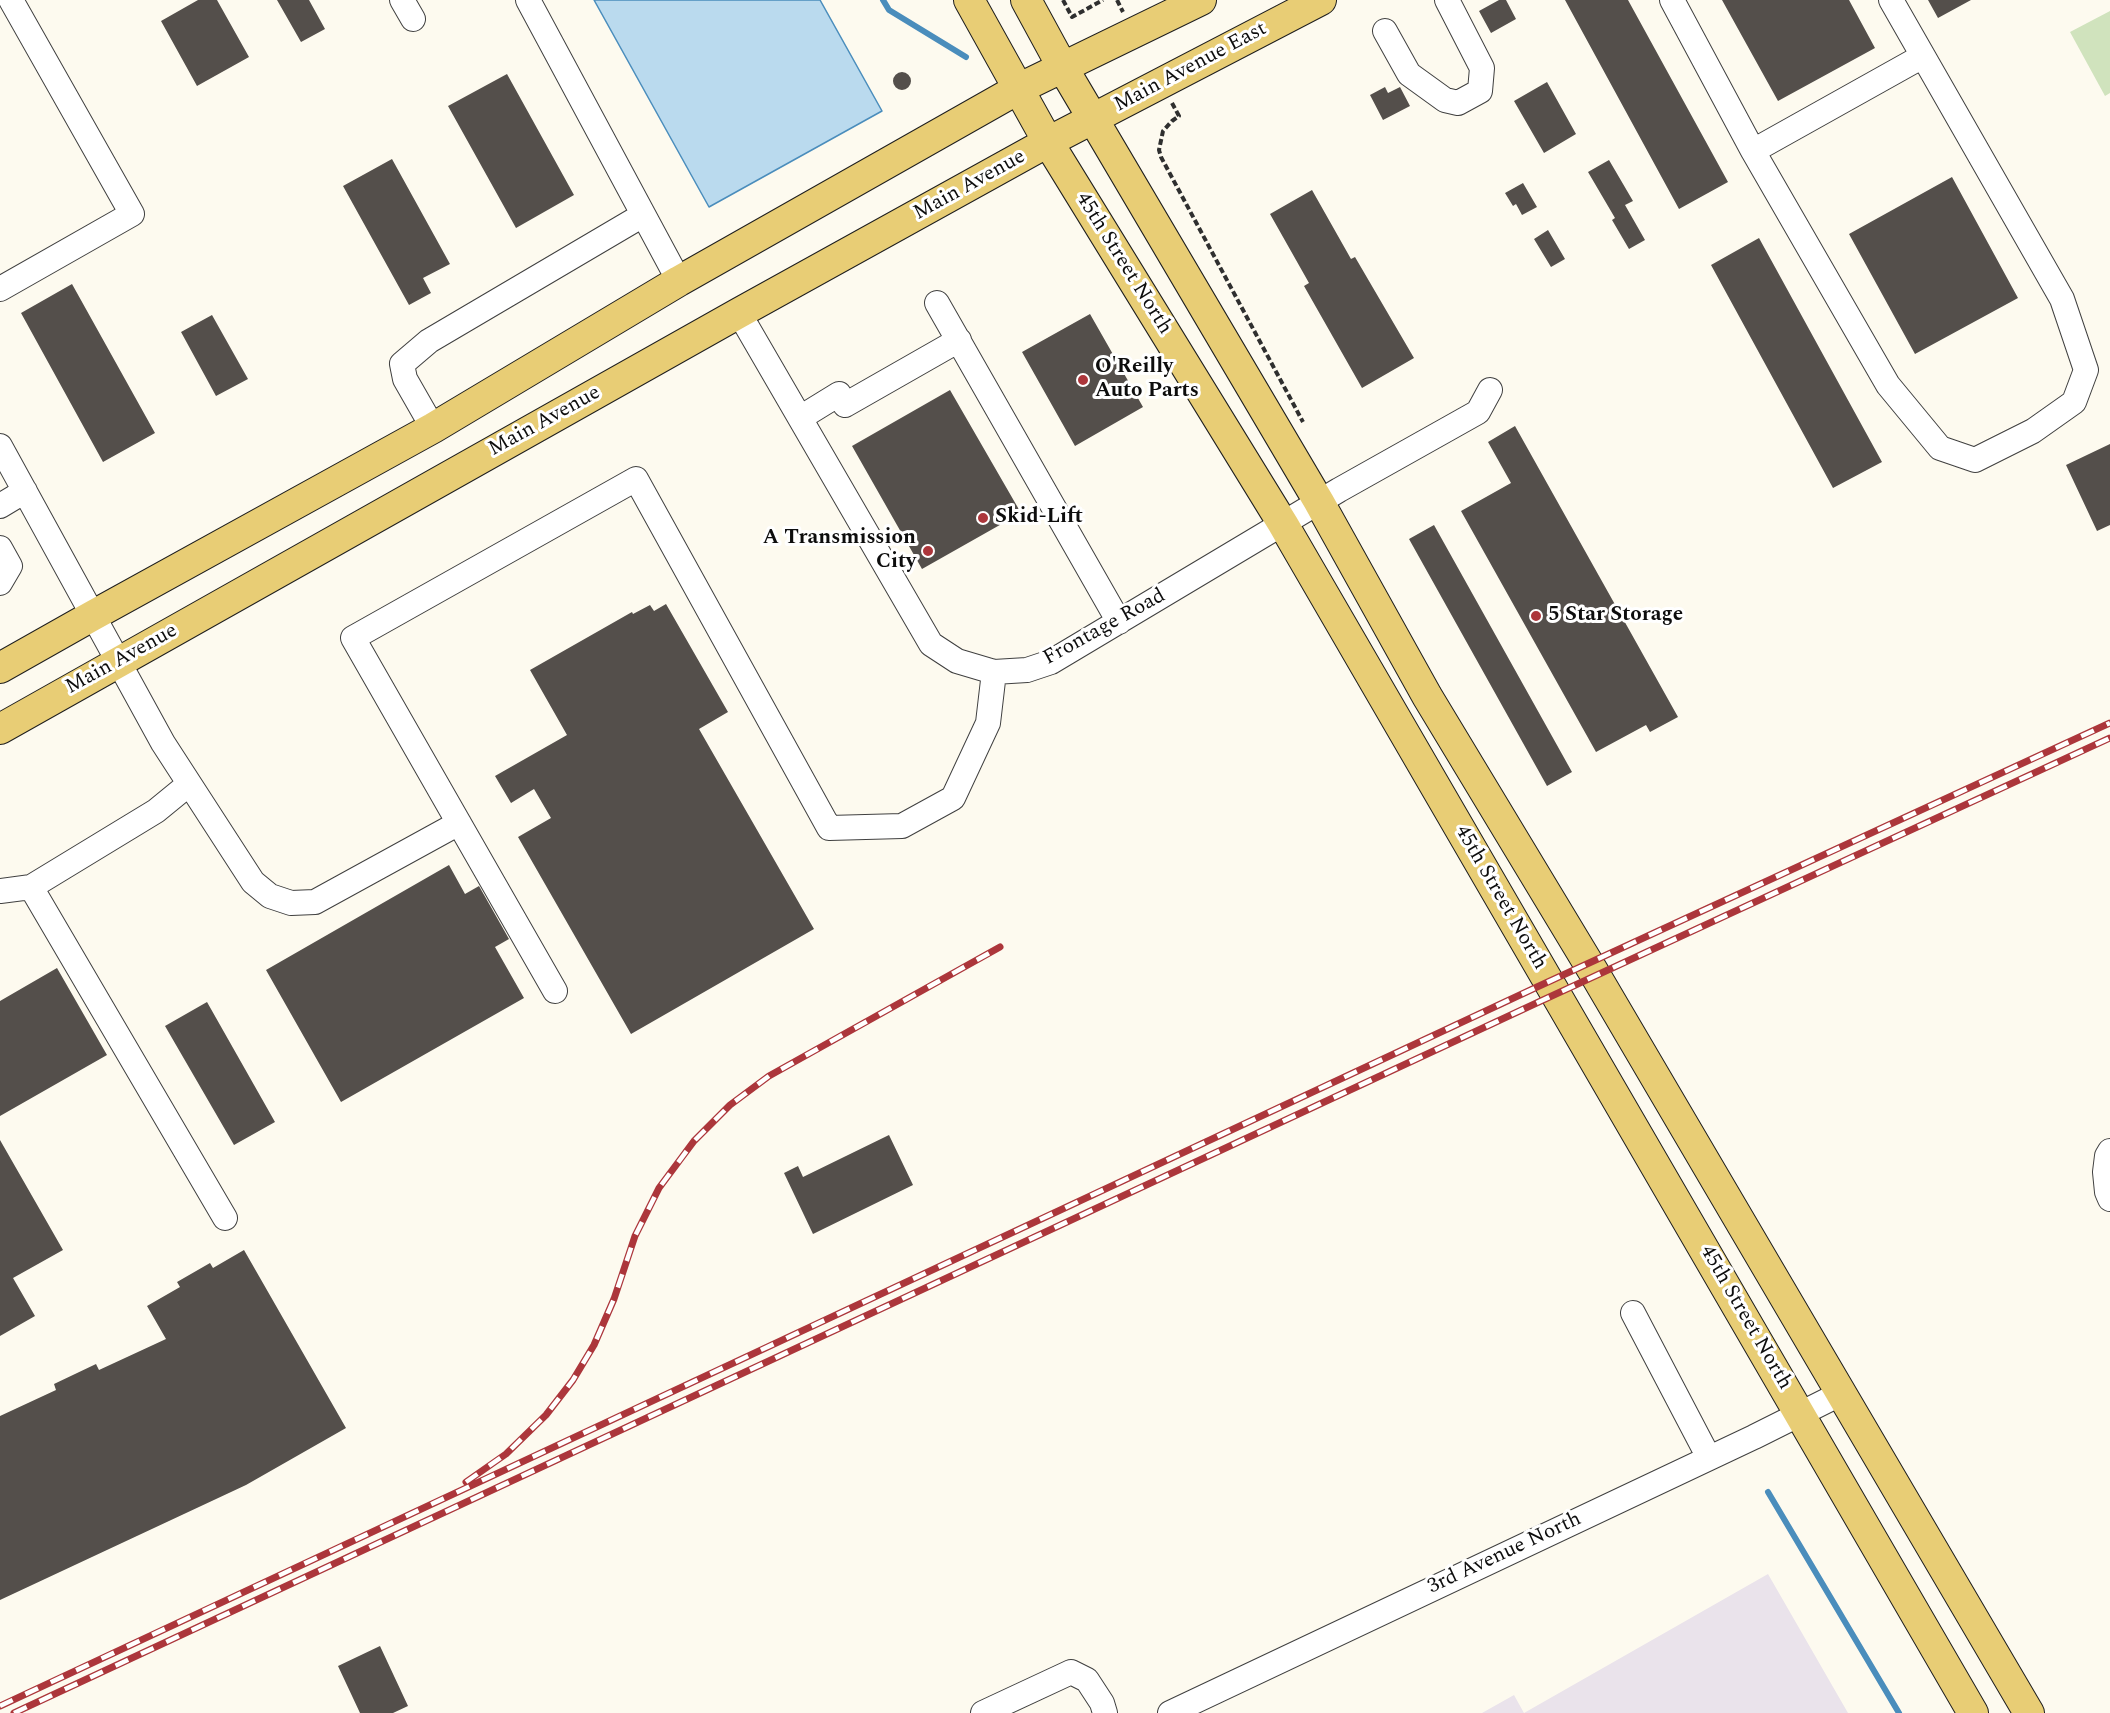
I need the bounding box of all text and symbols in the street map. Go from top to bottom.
street label: Main Avenue East [1110,17,1272,119]
street label: Main Avenue [910,145,1030,227]
street label: 45th Street North [1069,188,1177,340]
place label: O'Reilly Auto Parts [1095,355,1199,405]
marker: O'Reilly Auto Parts [1076,373,1090,387]
street label: Main Avenue [485,381,605,463]
place label: Skid-Lift [995,505,1083,531]
marker: Skid-Lift [976,511,990,525]
place label: A Transmission City [763,526,916,576]
marker: A Transmission City [921,544,935,558]
street label: Frontage Road [1040,584,1170,672]
place label: 5 Star Storage [1548,603,1683,629]
marker: 5 Star Storage [1529,609,1543,623]
street label: Main Avenue [62,619,182,701]
street label: 45th Street North [1448,821,1552,975]
street label: 45th Street North [1693,1241,1797,1395]
street label: 3rd Avenue North [1424,1507,1586,1601]

